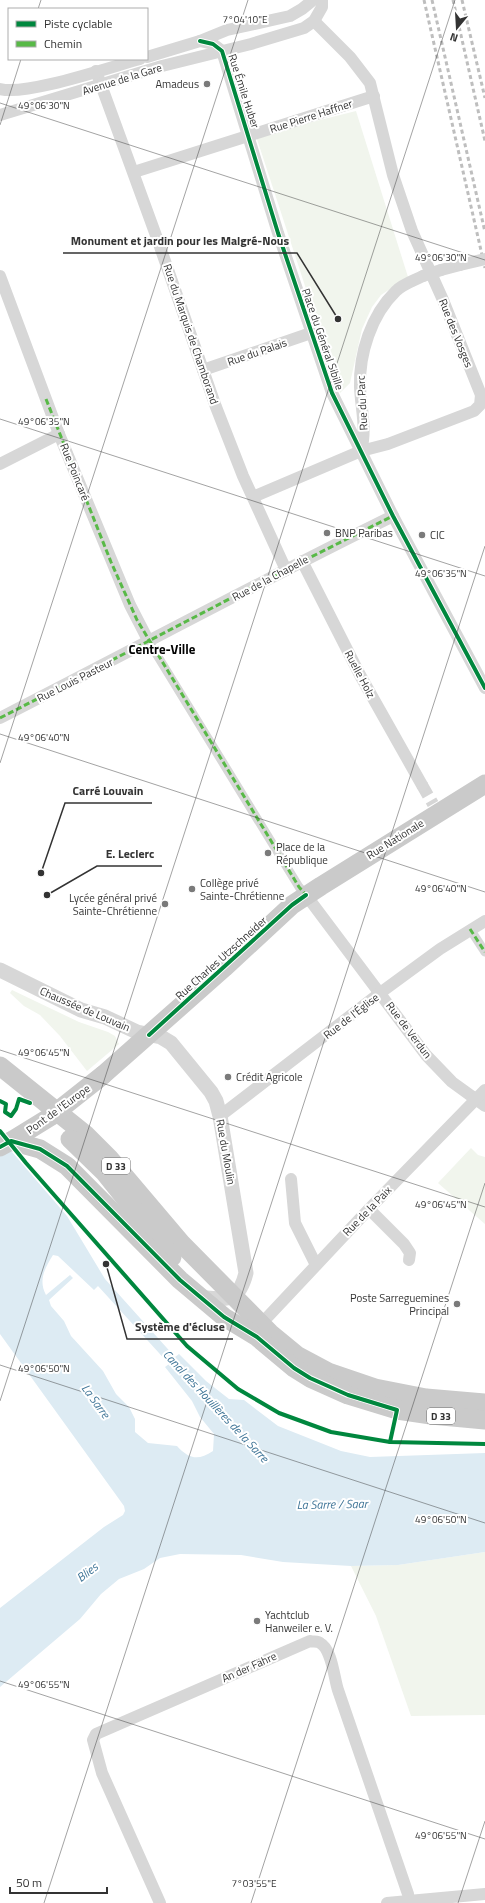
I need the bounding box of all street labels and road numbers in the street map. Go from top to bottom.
street label: Rue Émile Huber [224,52,264,130]
street label: Avenue de la Gare [80,59,164,99]
street label: Rue Pierre Haffner [268,95,355,137]
street label: Rue du Marquis de Chamborand [159,262,223,407]
street label: Place du Général Sibille [298,286,348,392]
street label: Rue des Vosges [435,296,477,370]
street label: Rue du Palais [225,334,289,370]
street label: Rue du Parc [353,375,371,431]
street label: Rue Poincaré [56,441,94,504]
street label: Rue de la Chapelle [229,551,311,605]
street label: Ruelle Holz [341,647,379,701]
street label: Rue Louis Pasteur [34,654,116,706]
street label: Rue Nationale [363,815,427,863]
street label: Rue Charles Utzschneider [172,912,270,1003]
street label: Chaussée de Louvain [37,983,133,1035]
street label: Rue de l'Église [320,989,382,1043]
street label: Rue de Verdun [382,998,436,1062]
street label: Pont de l'Europe [23,1080,94,1138]
street label: Rue du Moulin [212,1118,240,1186]
road number: D 33 [102,1158,130,1174]
street label: Rue de la Paix [339,1182,395,1240]
road number: D 33 [427,1408,455,1424]
street label: An der Fähre [219,1648,279,1686]

